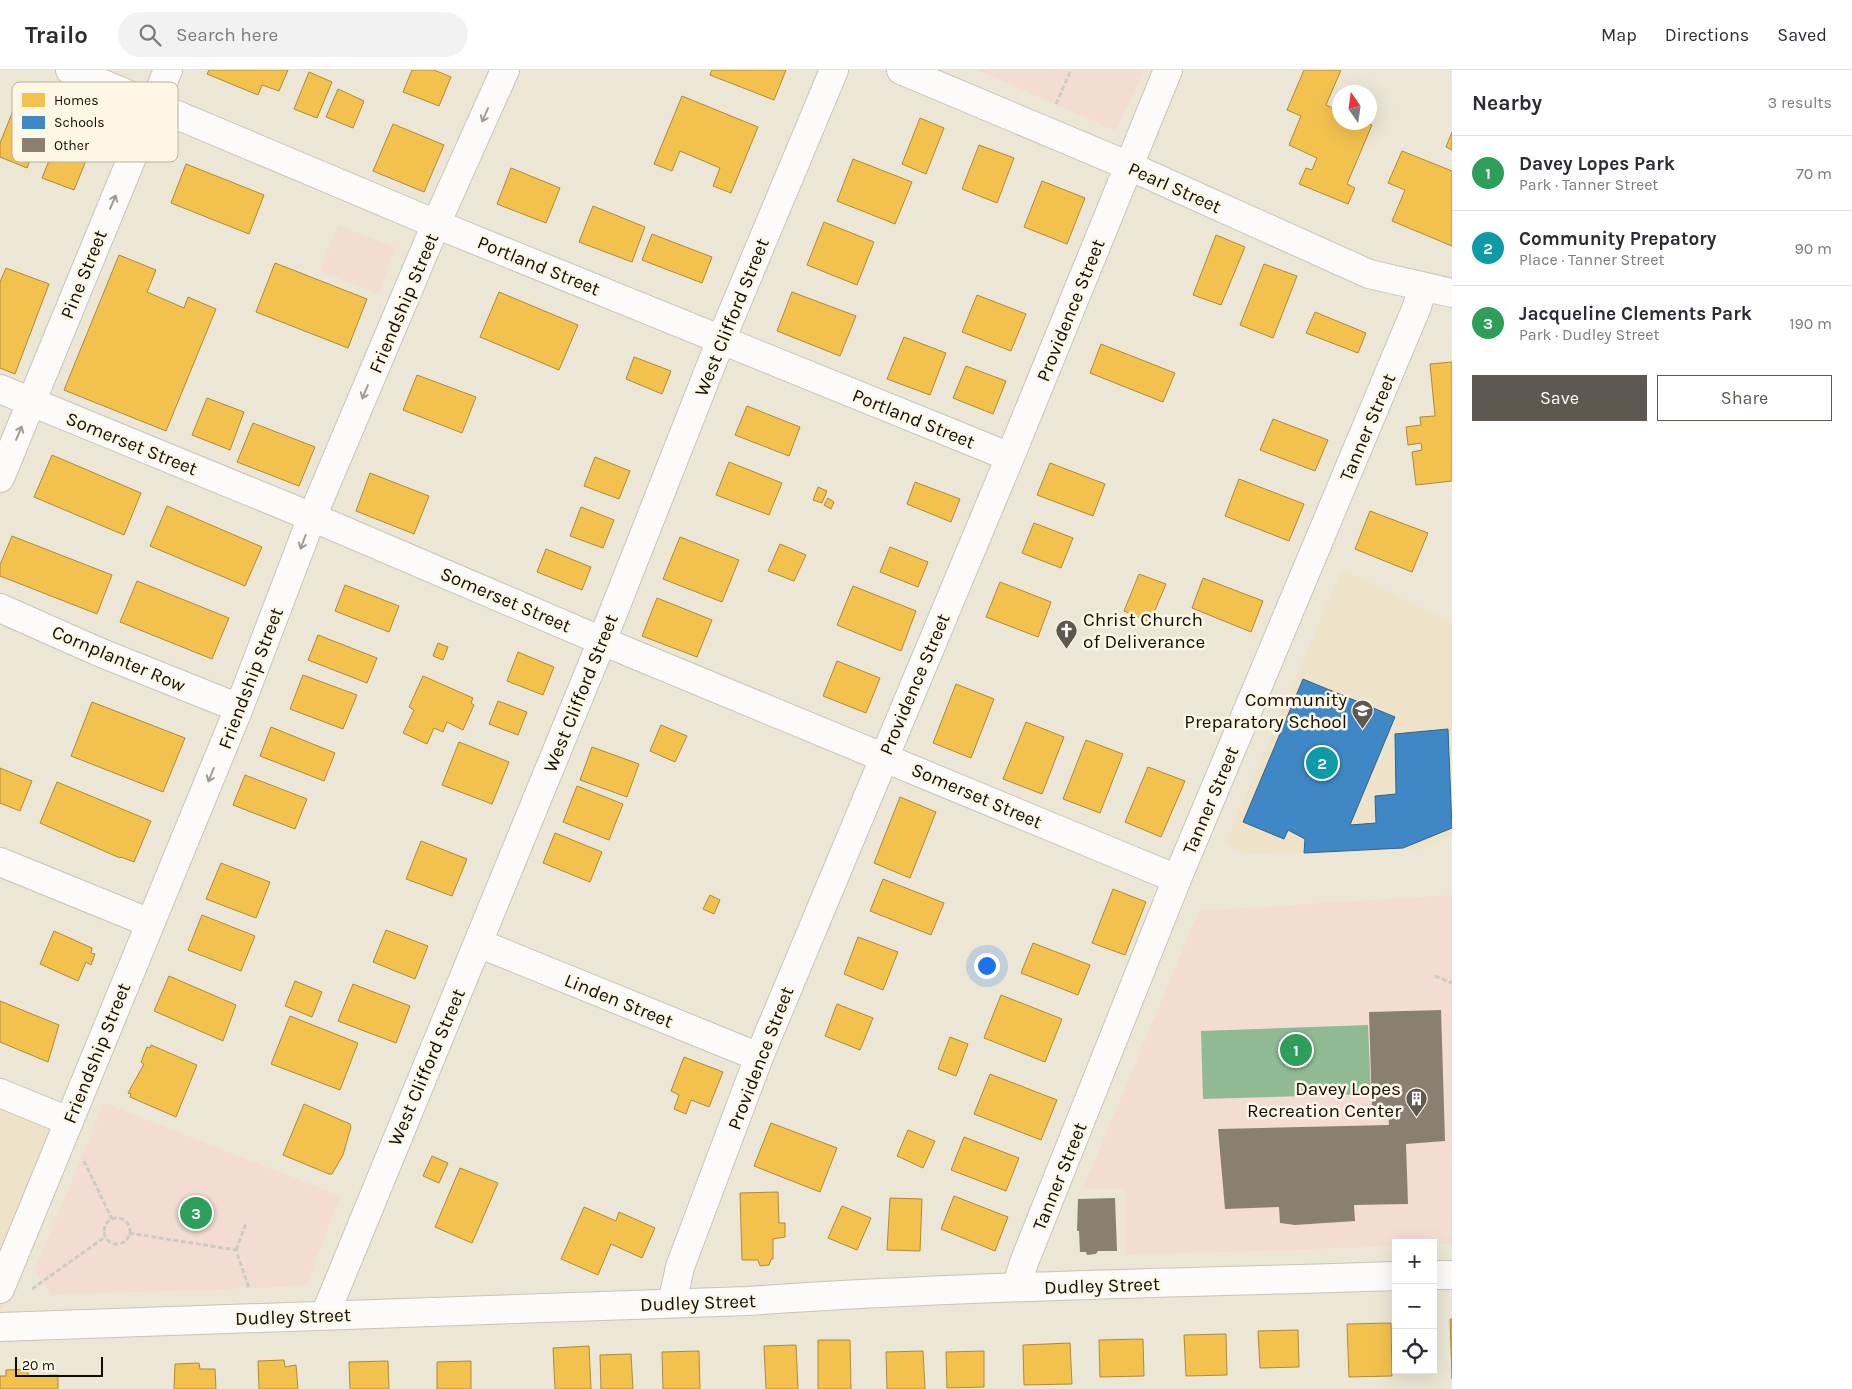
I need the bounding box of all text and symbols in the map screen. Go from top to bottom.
search box [118,12,468,57]
text: Trailo [25,21,88,49]
icon: search [136,21,164,49]
text: Search here [176,24,278,46]
text: Map [1601,24,1637,46]
text: Directions [1665,24,1749,46]
text: Saved [1777,24,1827,46]
legend [12,82,178,162]
north arrow [1332,85,1377,130]
text: Nearby [1472,91,1542,115]
text: Homes [54,92,99,109]
text: 3 results [1768,93,1832,112]
one-way arrow [480,107,489,122]
text: Schools [54,114,105,131]
text: Other [54,137,90,154]
text: Davey Lopes Park [1519,153,1675,175]
street label: Pearl Street [1125,158,1225,218]
text: 1 [1485,164,1491,183]
text: 70 m [1796,164,1832,183]
text: Park · Tanner Street [1519,175,1658,194]
one-way arrow [109,195,119,210]
street label: Pine Street [56,227,112,322]
text: Community Prepatory [1519,228,1716,250]
street label: Friendship Street [365,230,443,377]
street label: Portland Street [474,231,603,300]
street label: West Clifford Street [690,235,774,400]
street label: Providence Street [1032,236,1110,385]
text: 2 [1483,239,1493,258]
text: 90 m [1794,239,1832,258]
text: Place · Tanner Street [1519,250,1665,269]
text: Jacqueline Clements Park [1519,303,1752,325]
text: 3 [1483,314,1493,333]
text: 190 m [1789,314,1832,333]
text: Park · Dudley Street [1519,325,1660,344]
street label: Tanner Street [1335,370,1400,484]
button: Save [1472,375,1647,421]
button: Share [1657,375,1832,421]
one-way arrow [360,384,370,399]
street label: Portland Street [849,384,978,453]
street label: Somerset Street [63,408,201,480]
one-way arrow [14,426,24,441]
one-way arrow [297,534,307,549]
street label: Somerset Street [437,562,574,637]
street label: Friendship Street [214,604,288,752]
place label: Christ Church of Deliverance [1083,609,1205,653]
street label: Providence Street [875,610,955,759]
street label: West Clifford Street [539,611,623,776]
church icon: Christ Church of Deliverance [1055,618,1079,649]
street label: Cornplanter Row [49,621,189,697]
place label: Community Preparatory School [1184,689,1347,733]
school or university icon: Community Preparatory School [1351,698,1375,729]
street label: Tanner Street [1178,743,1243,857]
pin: 2 [1306,744,1338,782]
street label: Somerset Street [908,758,1045,833]
one-way arrow [206,767,216,782]
your location [974,953,1000,979]
street label: Linden Street [561,969,676,1033]
street label: Friendship Street [59,980,135,1127]
street label: Providence Street [723,984,798,1133]
street label: West Clifford Street [384,985,470,1149]
pin: 1 [1280,1031,1312,1069]
place label: Davey Lopes Recreation Center [1247,1078,1401,1122]
building icon: Davey Lopes Recreation Center [1405,1087,1429,1118]
street label: Tanner Street [1028,1119,1092,1234]
pin: 3 [180,1194,212,1232]
map controls [1392,1239,1437,1374]
button: + [1392,1239,1437,1284]
street label: Dudley Street [1044,1273,1160,1299]
button: − [1392,1284,1437,1329]
street label: Dudley Street [640,1290,756,1316]
street label: Dudley Street [235,1304,351,1330]
button: locate [1392,1329,1437,1374]
scale bar [15,1354,102,1377]
text: 20 m [22,1357,55,1374]

